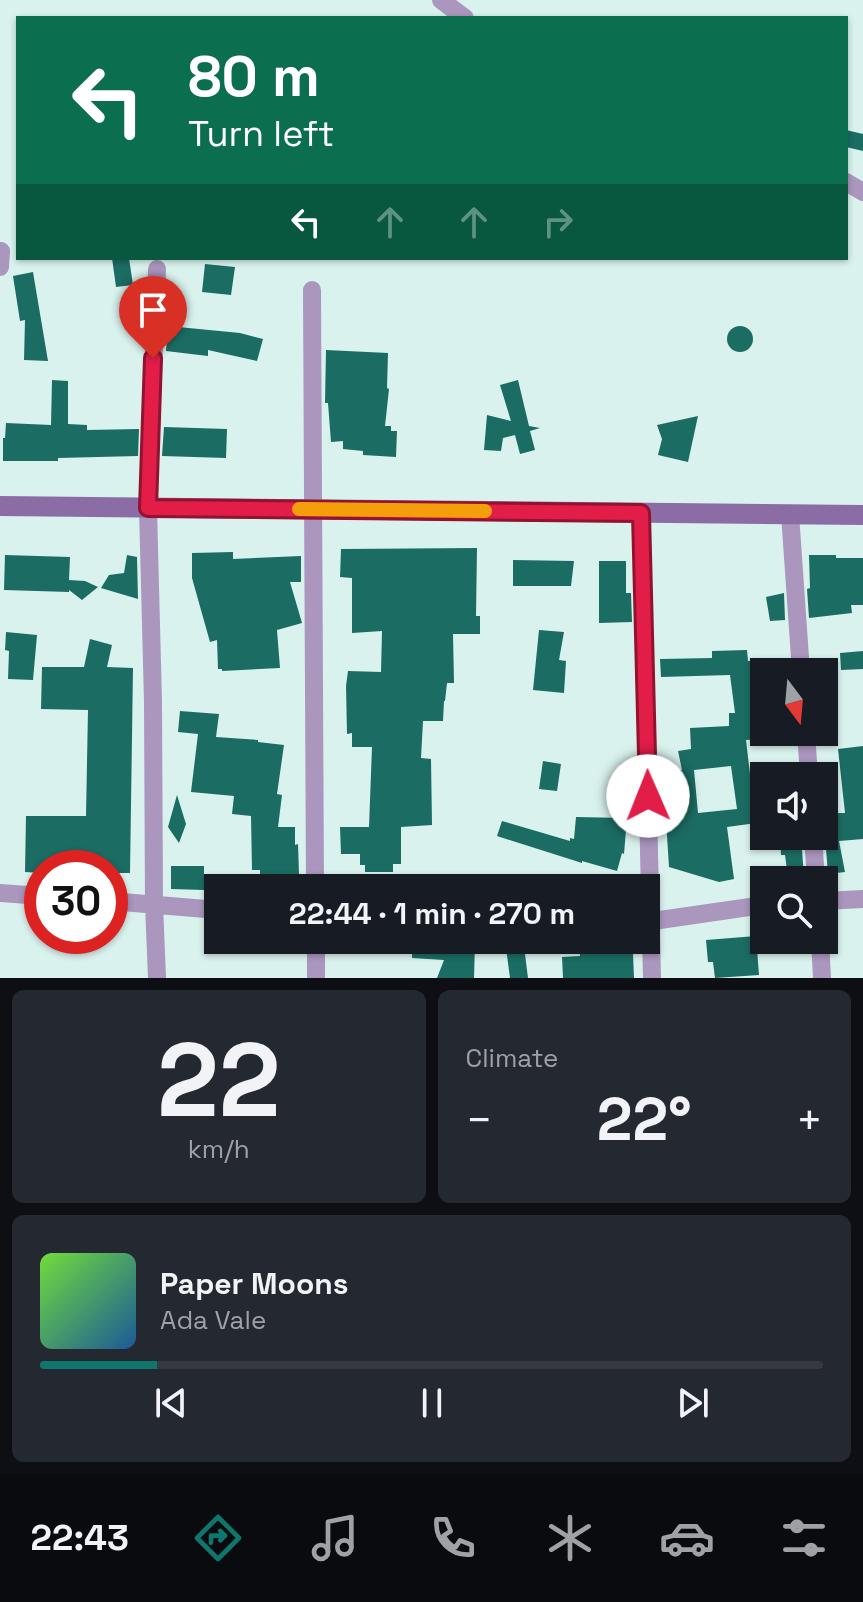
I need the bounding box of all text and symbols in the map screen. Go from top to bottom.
text: 80 m [188,41,320,112]
icon: left [56,48,160,152]
text: Turn left [188,111,335,157]
icon: left [284,200,328,244]
icon: ahead [368,200,412,244]
icon: ahead [452,200,496,244]
icon: right [536,200,580,244]
pin [119,276,187,358]
icon: arrive [131,288,175,332]
north arrow [750,658,838,746]
map controls [750,658,838,954]
position arrow [606,754,690,838]
button: sound [750,762,838,850]
speed limit sign: 30 [24,850,128,954]
button: search [750,866,838,954]
text: 22:44 · 1 min · 270 m [289,894,575,933]
text: 22 [157,1014,281,1146]
text: Climate [466,1041,558,1075]
text: 22° [597,1081,692,1158]
text: − [466,1092,493,1148]
text: + [796,1092,823,1148]
text: km/h [188,1132,250,1166]
text: Paper Moons [160,1264,349,1303]
text: Ada Vale [160,1303,266,1337]
icon: previous [149,1381,193,1425]
icon: pause [410,1381,454,1425]
icon: next [671,1381,715,1425]
icon: directions [190,1510,246,1566]
icon: music [307,1510,363,1566]
icon: phone [425,1510,481,1566]
icon: climate [542,1510,598,1566]
icon: car [659,1510,715,1566]
icon: filters [776,1510,832,1566]
text: 22:43 [31,1515,129,1561]

